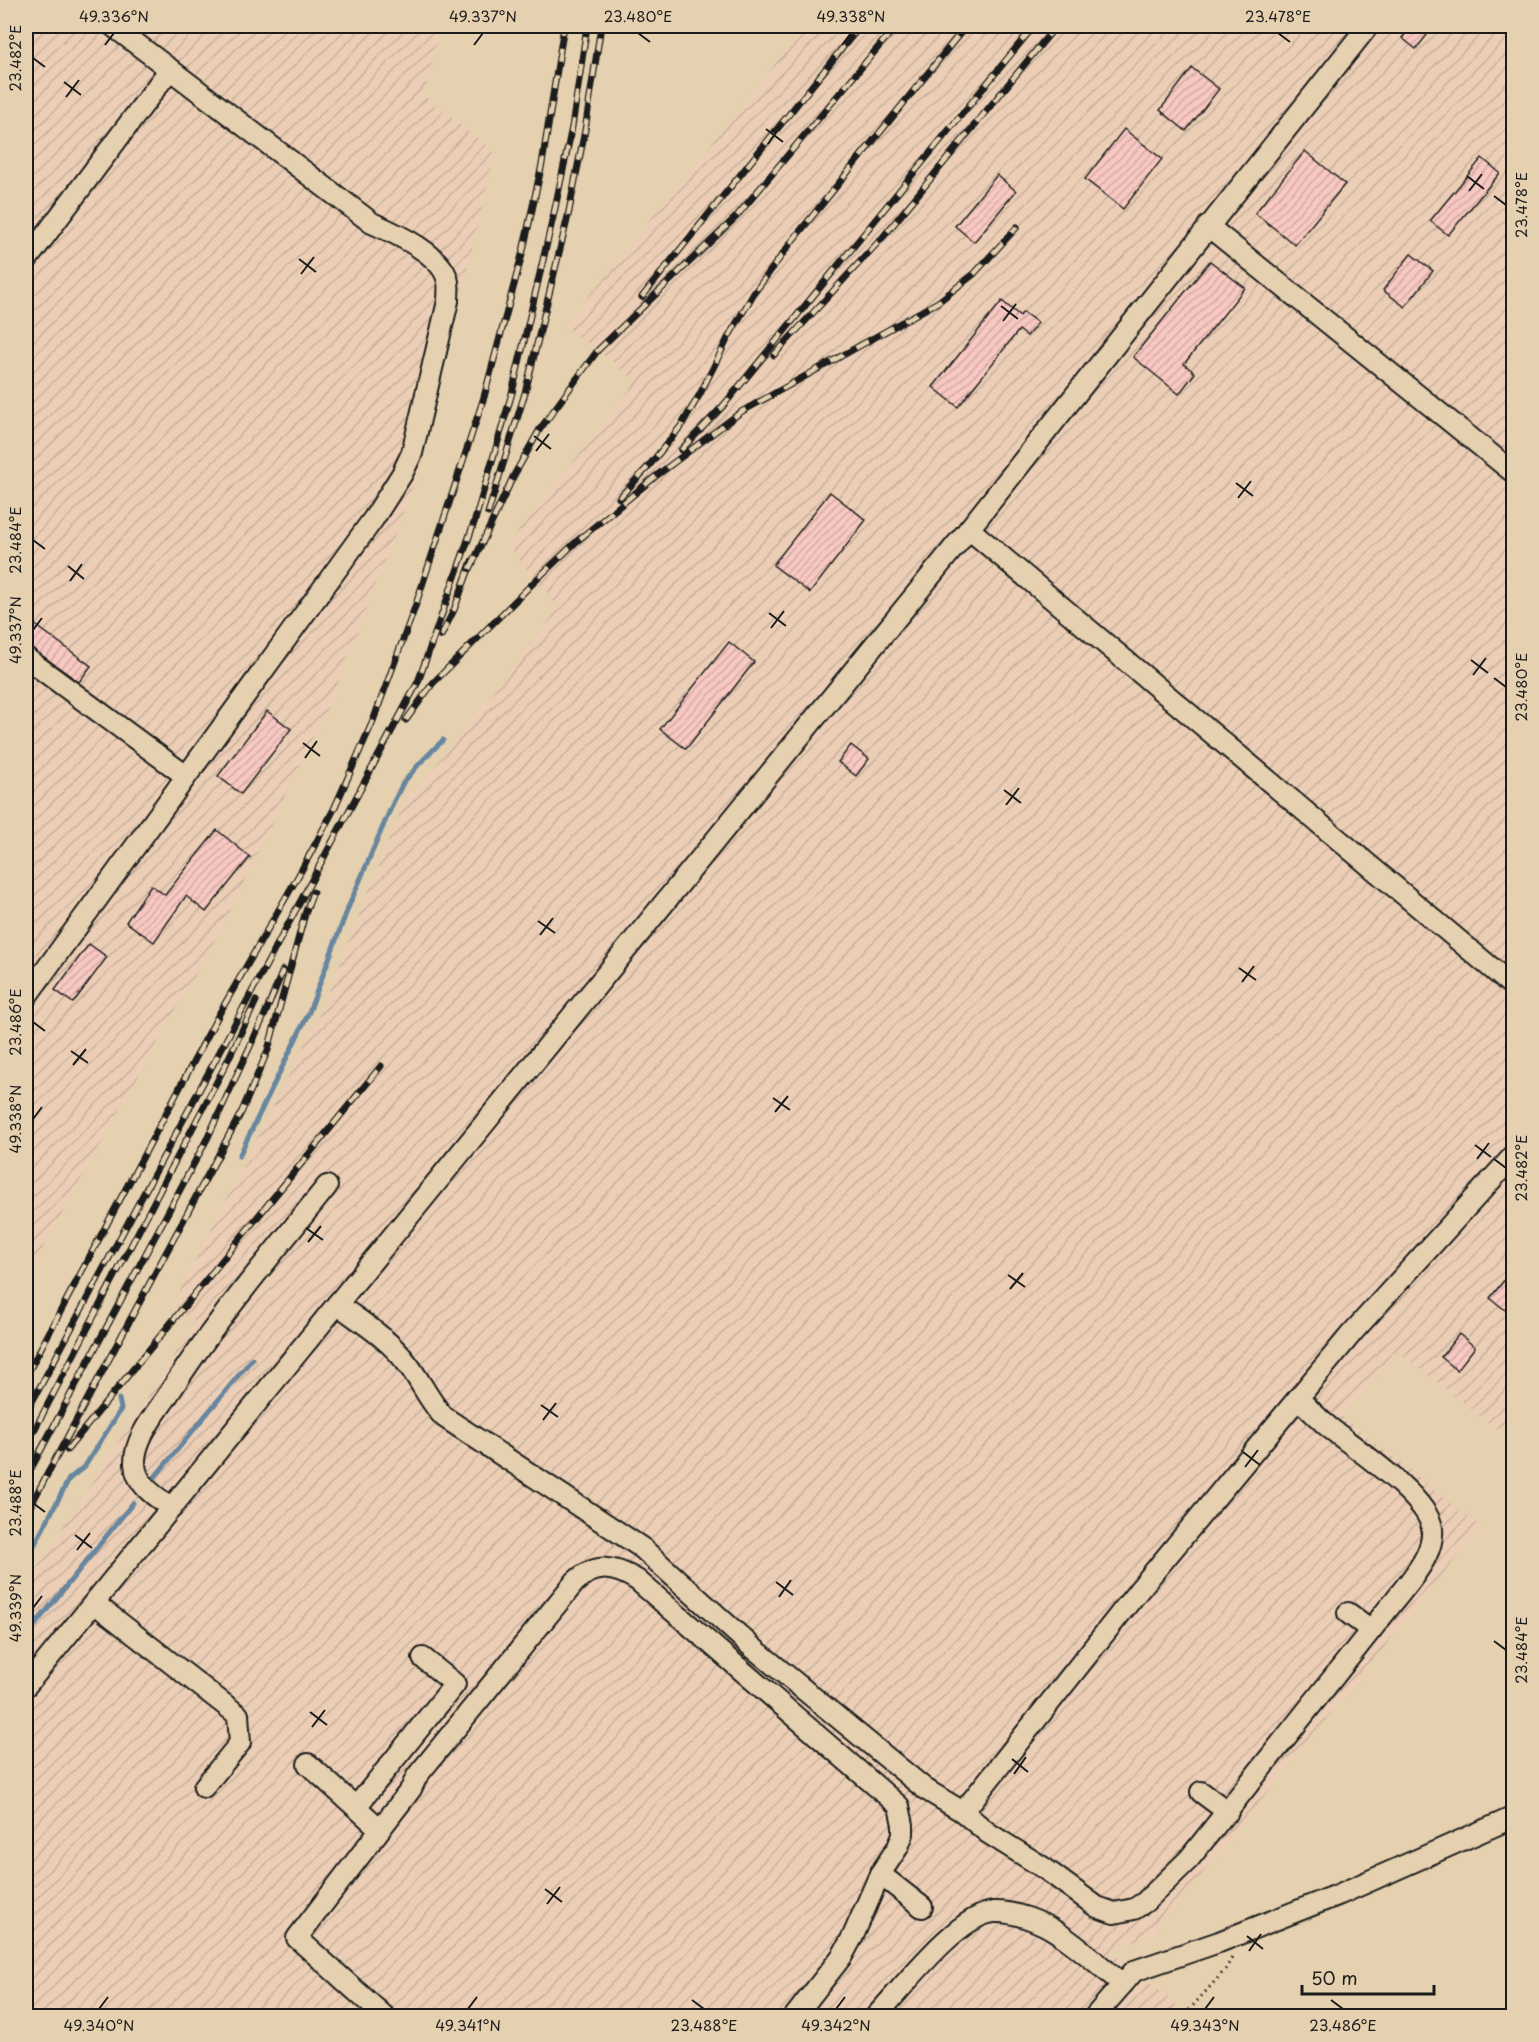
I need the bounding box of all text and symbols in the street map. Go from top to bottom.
text: 49.336°N [79,4,149,27]
text: 49.337°N [449,4,517,27]
text: 23.480°E [604,4,672,27]
text: 49.338°N [816,4,886,27]
text: 23.478°E [1245,4,1311,27]
text: 23.482°E [3,25,26,91]
text: 23.478°E [1509,172,1532,238]
text: 23.484°E [3,506,26,574]
text: 49.337°N [3,596,26,664]
text: 23.480°E [1509,653,1532,721]
text: 23.486°E [3,988,26,1056]
text: 49.338°N [3,1084,26,1154]
text: 23.482°E [1509,1135,1532,1201]
text: 23.488°E [3,1469,26,1537]
text: 49.339°N [3,1574,26,1642]
text: 23.484°E [1509,1616,1532,1684]
scale bar [1302,1958,1434,1996]
text: 50 m [1311,1964,1358,1991]
text: 49.340°N [64,2013,134,2036]
text: 49.341°N [435,2013,501,2036]
text: 23.488°E [670,2013,738,2036]
text: 49.342°N [801,2013,871,2036]
text: 49.343°N [1170,2013,1240,2036]
text: 23.486°E [1309,2013,1377,2036]

